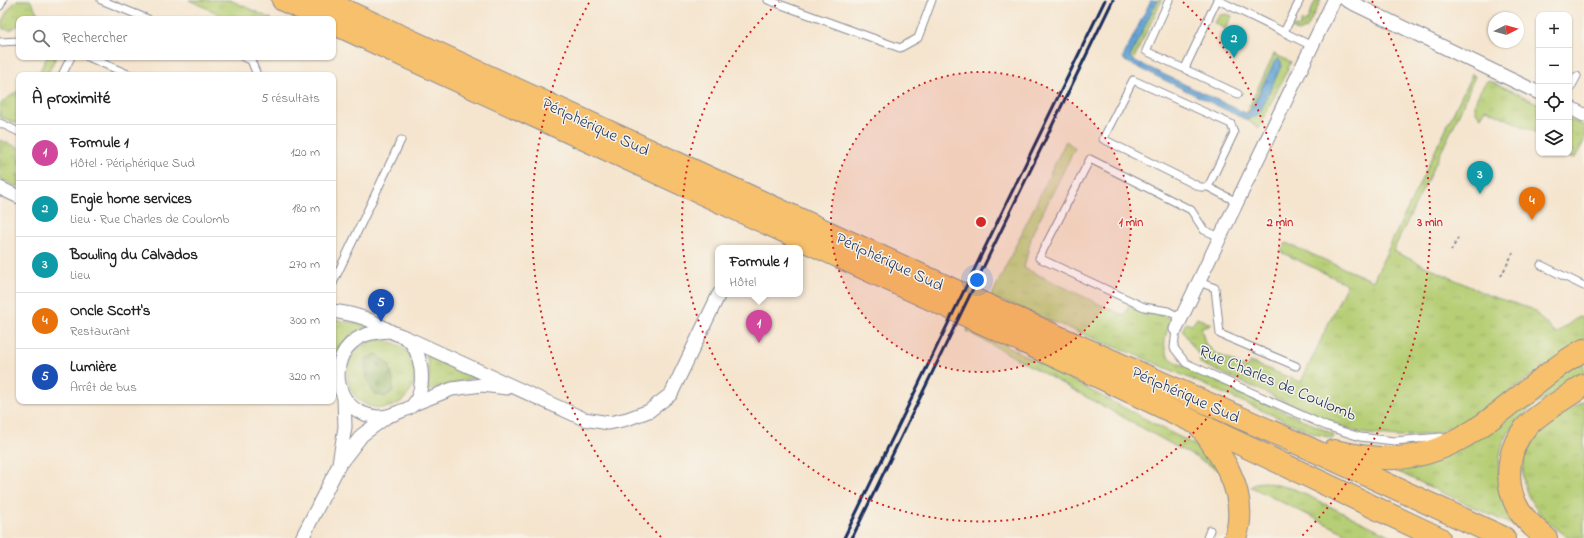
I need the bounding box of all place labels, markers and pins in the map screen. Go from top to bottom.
pin: 2 [1221,25,1247,58]
pin: 3 [1467,161,1493,194]
pin: 4 [1519,187,1545,220]
centre of rings [974,215,988,229]
pin: 5 [368,289,394,322]
pin: 1 [746,310,772,343]

